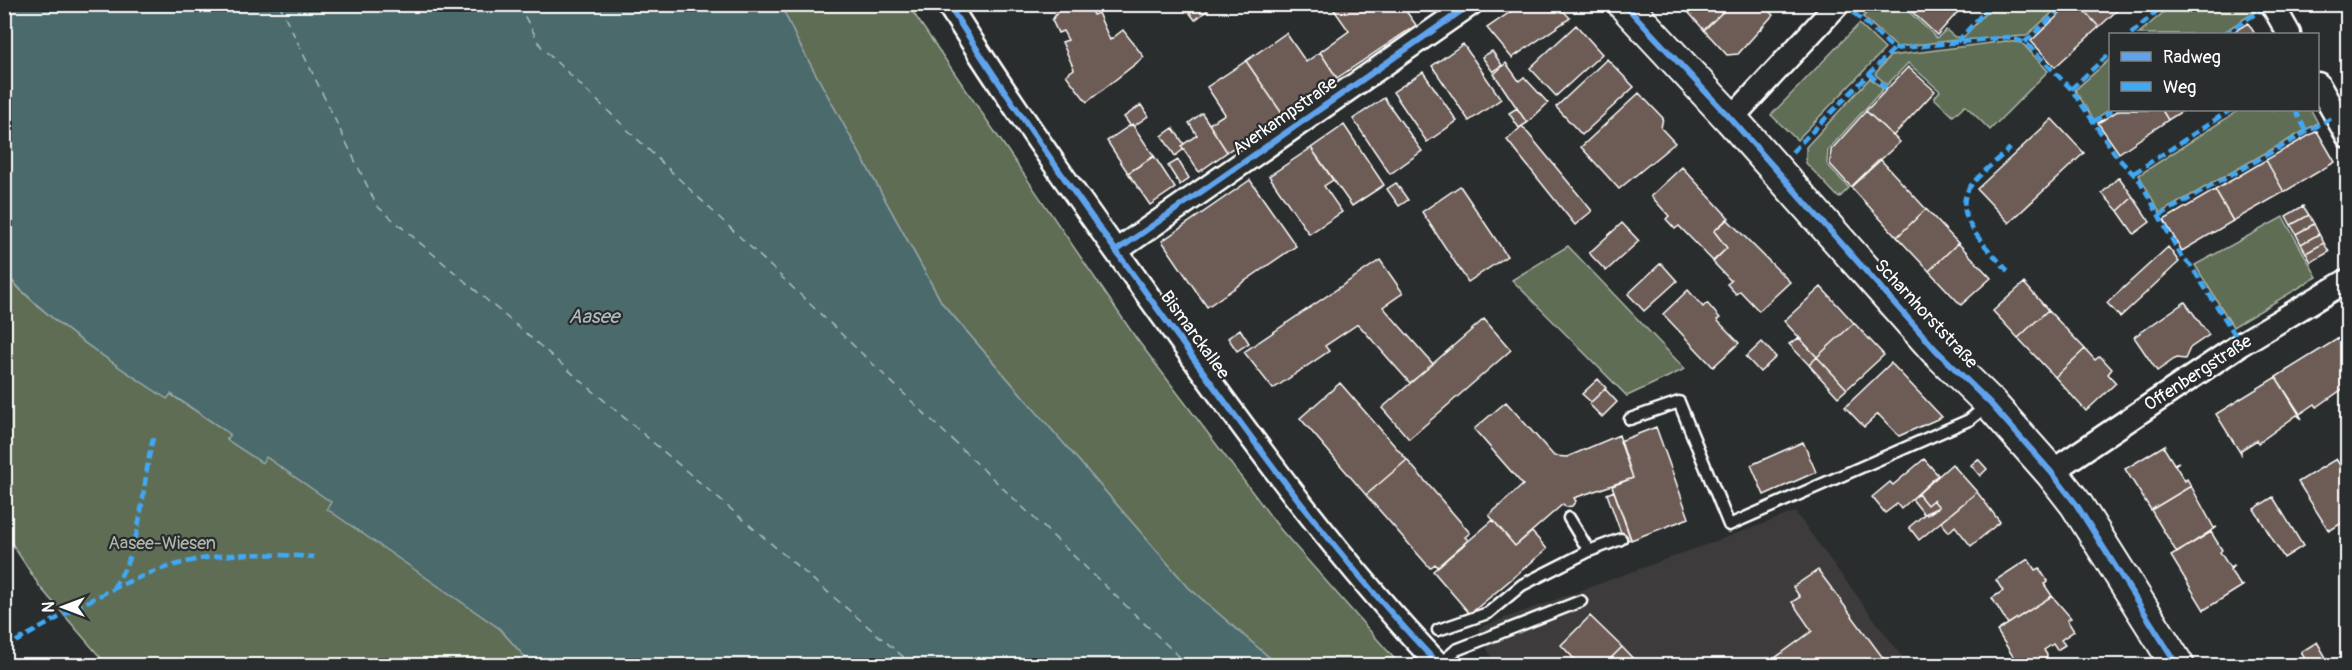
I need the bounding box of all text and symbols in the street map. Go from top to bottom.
legend [2109,33,2319,111]
text: Radweg [2163,46,2221,69]
street label: Averkampstraße [1228,71,1342,161]
text: Weg [2163,76,2196,99]
street label: Scharnhorststraße [1869,254,1983,374]
street label: Bismarckallee [1155,286,1235,384]
water label: Aasee [569,304,622,329]
street label: Offenbergstraße [2140,330,2256,416]
park label: Aasee-Wiesen [108,532,216,555]
north arrow [33,577,93,637]
text: N [39,601,59,612]

